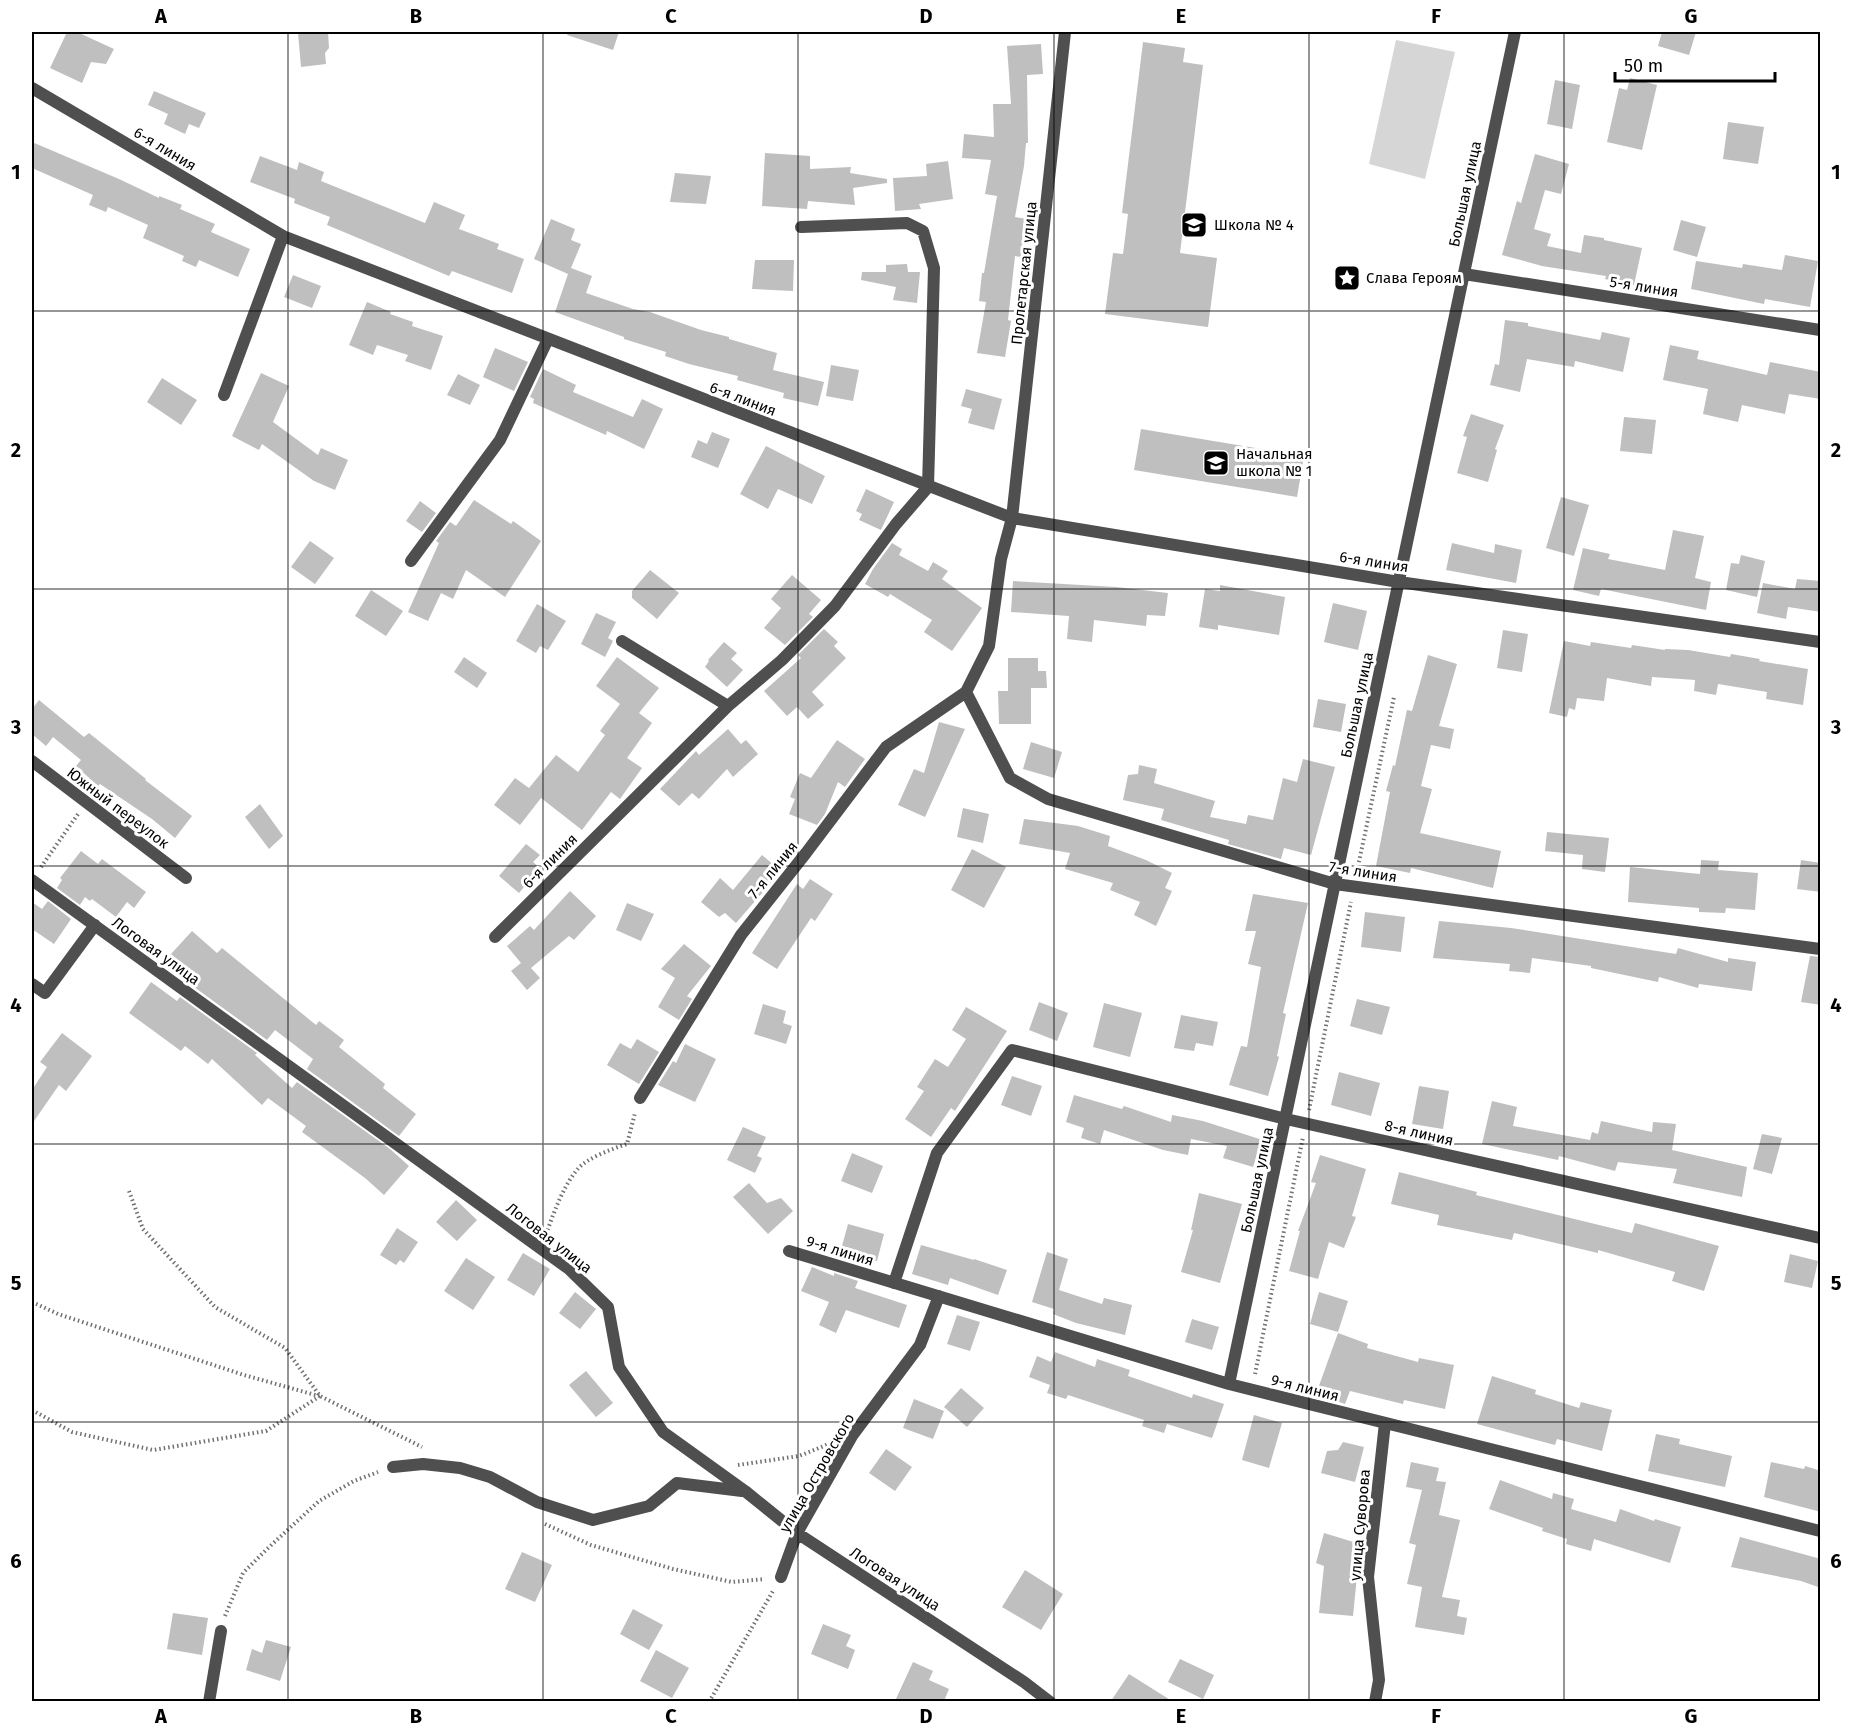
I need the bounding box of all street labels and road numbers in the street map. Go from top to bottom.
street label: 6-я линия [130,123,200,175]
street label: Большая улица [1445,139,1485,249]
street label: Пролетарская улица [1008,200,1040,346]
street label: 5-я линия [1608,273,1680,301]
street label: 6-я линия [707,378,779,420]
street label: 6-я линия [1338,548,1410,576]
street label: Большая улица [1337,650,1377,760]
street label: Южный переулок [63,764,173,852]
street label: 6-я линия [519,830,581,892]
street label: 7-я линия [744,838,802,902]
street label: 7-я линия [1328,858,1398,886]
street label: Логовая улица [109,913,203,989]
street label: 8-я линия [1383,1116,1455,1150]
street label: Большая улица [1237,1125,1277,1235]
street label: Логовая улица [502,1199,596,1277]
street label: 9-я линия [804,1232,876,1270]
street label: 9-я линия [1269,1371,1341,1405]
street label: улица Островского [776,1410,858,1536]
street label: улица Суворова [1346,1468,1374,1582]
street label: Логовая улица [847,1543,943,1615]

